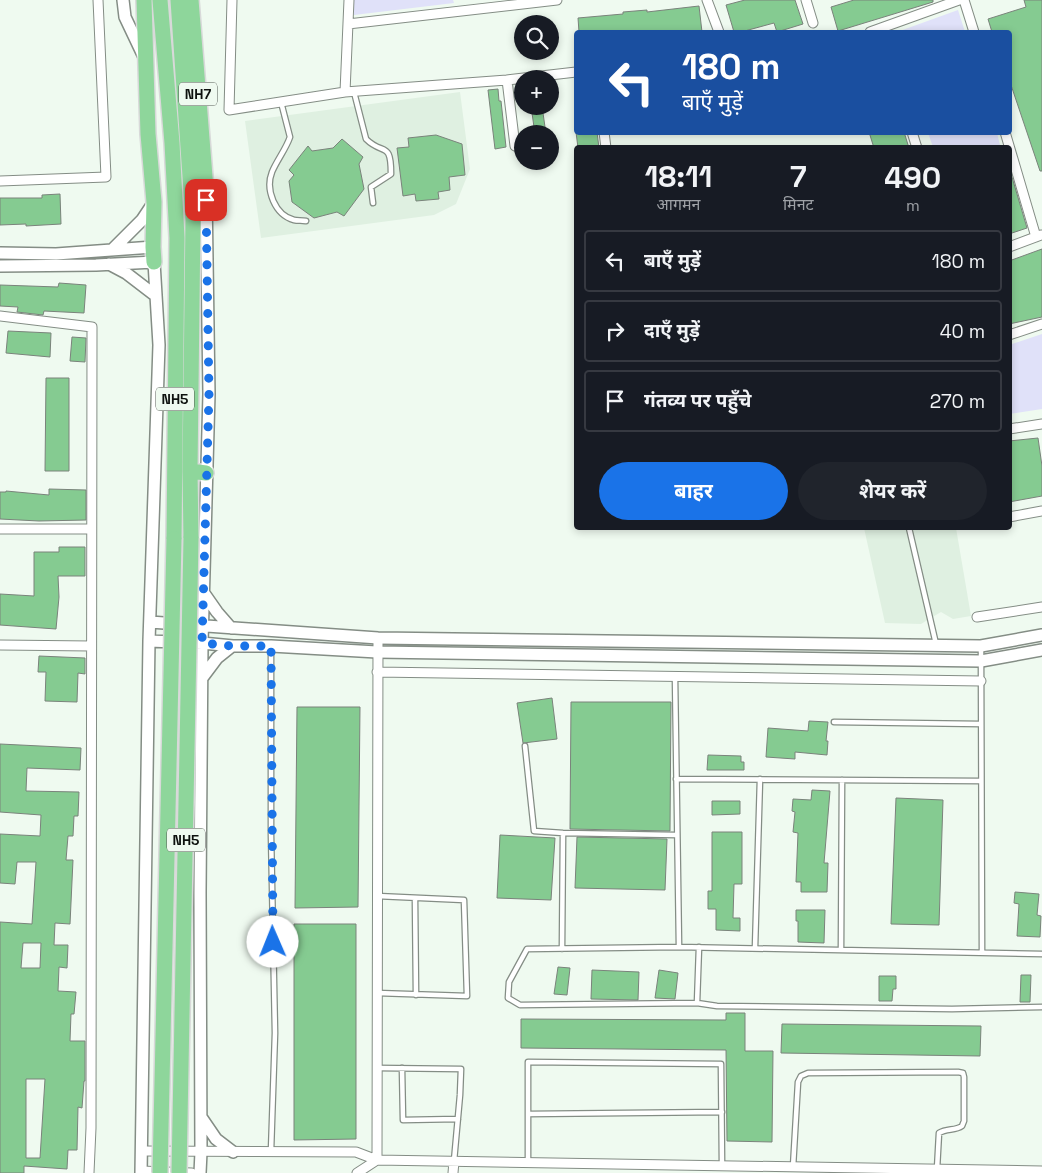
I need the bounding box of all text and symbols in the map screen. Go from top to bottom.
map controls [514,15,559,170]
button: search [514,15,559,60]
text: 180 m [682,45,780,89]
icon: left [599,50,664,115]
button: + [514,70,559,115]
road number: NH7 [179,82,217,106]
text: बाएँ मुड़ें [682,88,743,116]
button: − [514,125,559,170]
text: 18:11 [645,157,712,196]
text: 7 [790,157,807,196]
text: 490 [884,158,941,197]
pin [185,179,227,221]
icon: arrive [192,186,220,214]
text: आगमन [657,194,700,215]
text: मिनट [783,194,814,215]
text: m [906,195,920,216]
icon: left [601,247,629,275]
text: बाएँ मुड़ें [644,248,701,273]
text: 180 m [932,249,985,274]
icon: right [601,317,629,345]
text: दाएँ मुड़ें [644,318,700,343]
text: 40 m [940,319,985,344]
icon: arrive [601,387,629,415]
road number: NH5 [156,388,194,410]
text: गंतव्य पर पहुँचे [644,388,751,413]
text: 270 m [930,389,985,414]
button: बाहर [599,462,788,520]
button: शेयर करें [798,462,987,520]
road number: NH5 [167,828,205,852]
position arrow [246,915,298,967]

